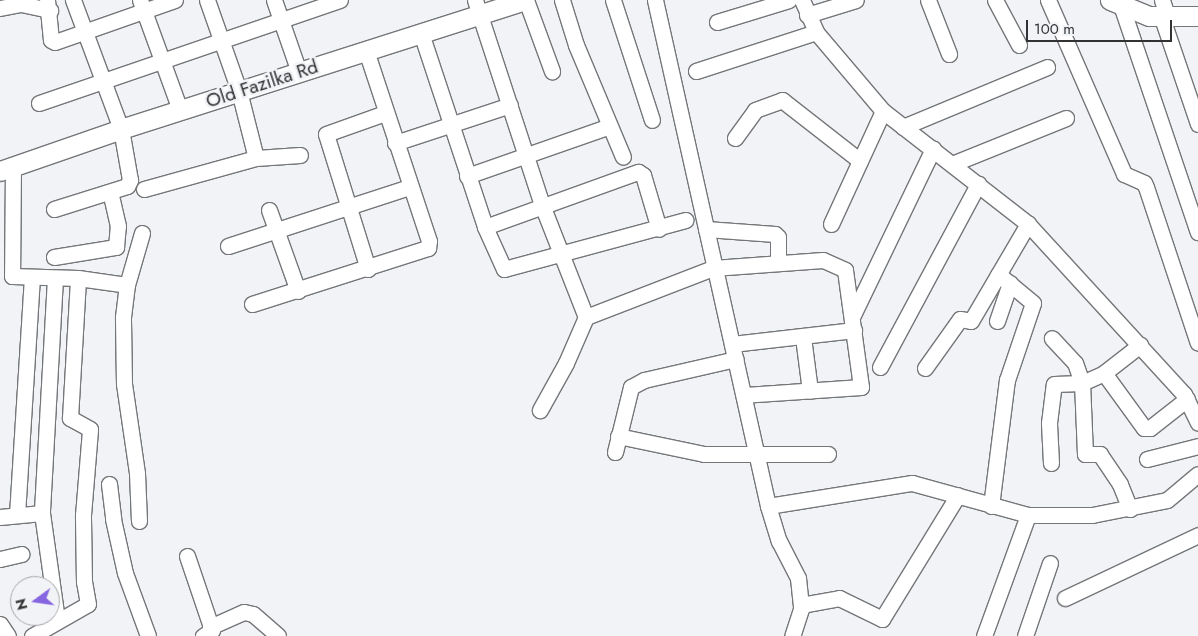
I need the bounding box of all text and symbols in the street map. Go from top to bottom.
scale bar [1028,10,1174,42]
text: 100 m [1034,18,1075,40]
street label: Old Fazilka Rd [203,55,321,113]
north arrow [10,576,60,626]
text: N [10,597,32,612]

